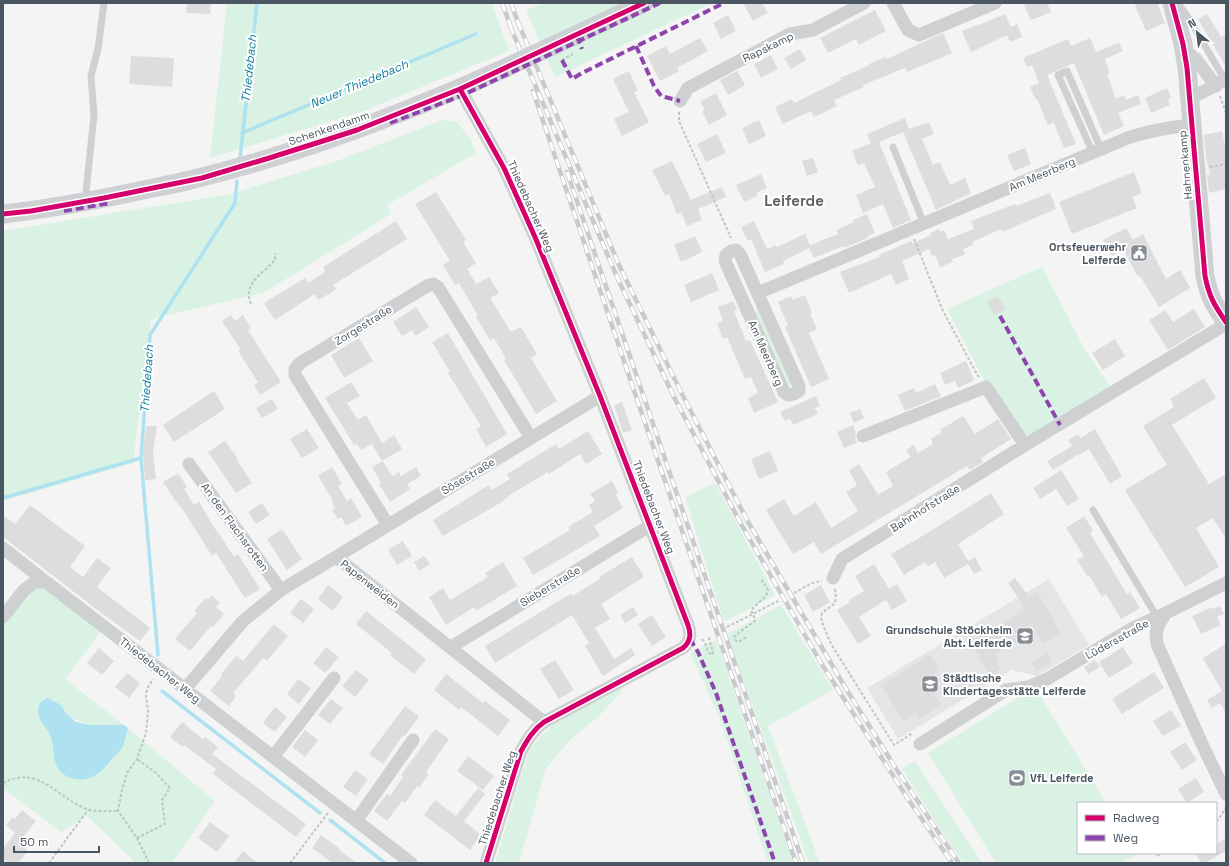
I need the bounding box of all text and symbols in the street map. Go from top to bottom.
north arrow [1177,12,1217,52]
text: N [1186,15,1199,31]
street label: Rapskamp [740,29,796,65]
water label: Thiedebach [237,34,261,104]
water label: Neuer Thiedebach [307,56,411,112]
street label: Schenkendamm [287,108,371,148]
street label: Hahnenkamp [1175,130,1195,200]
street label: Am Meerberg [1007,154,1077,194]
street label: Thiedebacher Weg [504,158,558,254]
district label: Leiferde [764,191,824,210]
place label: Ortsfeuerwehr Leiferde [1049,240,1127,267]
public building icon: Ortsfeuerwehr Leiferde [1129,243,1149,263]
street label: Zorgestraße [332,302,394,348]
street label: Am Meerberg [745,318,787,388]
water label: Thiedebach [137,344,157,414]
street label: Sösestraße [439,454,497,498]
street label: Thiedebacher Weg [630,458,678,556]
street label: An den Flachsrotten [198,480,272,574]
street label: Bahnhofstraße [888,481,962,535]
street label: Papenweiden [338,557,402,611]
street label: Sieberstraße [517,562,583,610]
street label: Lüdersstraße [1083,616,1151,662]
place label: Grundschule Stöckheim Abt. Leiferde [886,623,1012,650]
school or university icon: Grundschule Stöckheim Abt. Leiferde [1015,626,1035,646]
street label: Thiedebacher Weg [117,634,203,706]
place label: Städtische Kindertagesstätte Leiferde [943,671,1086,698]
school or university icon: Städtische Kindertagesstätte Leiferde [920,674,940,694]
street label: Thiedebacher Weg [475,749,519,847]
sports icon: VfL Leiferde [1007,768,1027,788]
place label: VfL Leiferde [1030,771,1094,785]
legend [1077,802,1217,854]
text: Radweg [1113,810,1159,826]
scale bar [14,828,99,854]
text: Weg [1113,830,1138,846]
text: 50 m [20,834,48,850]

